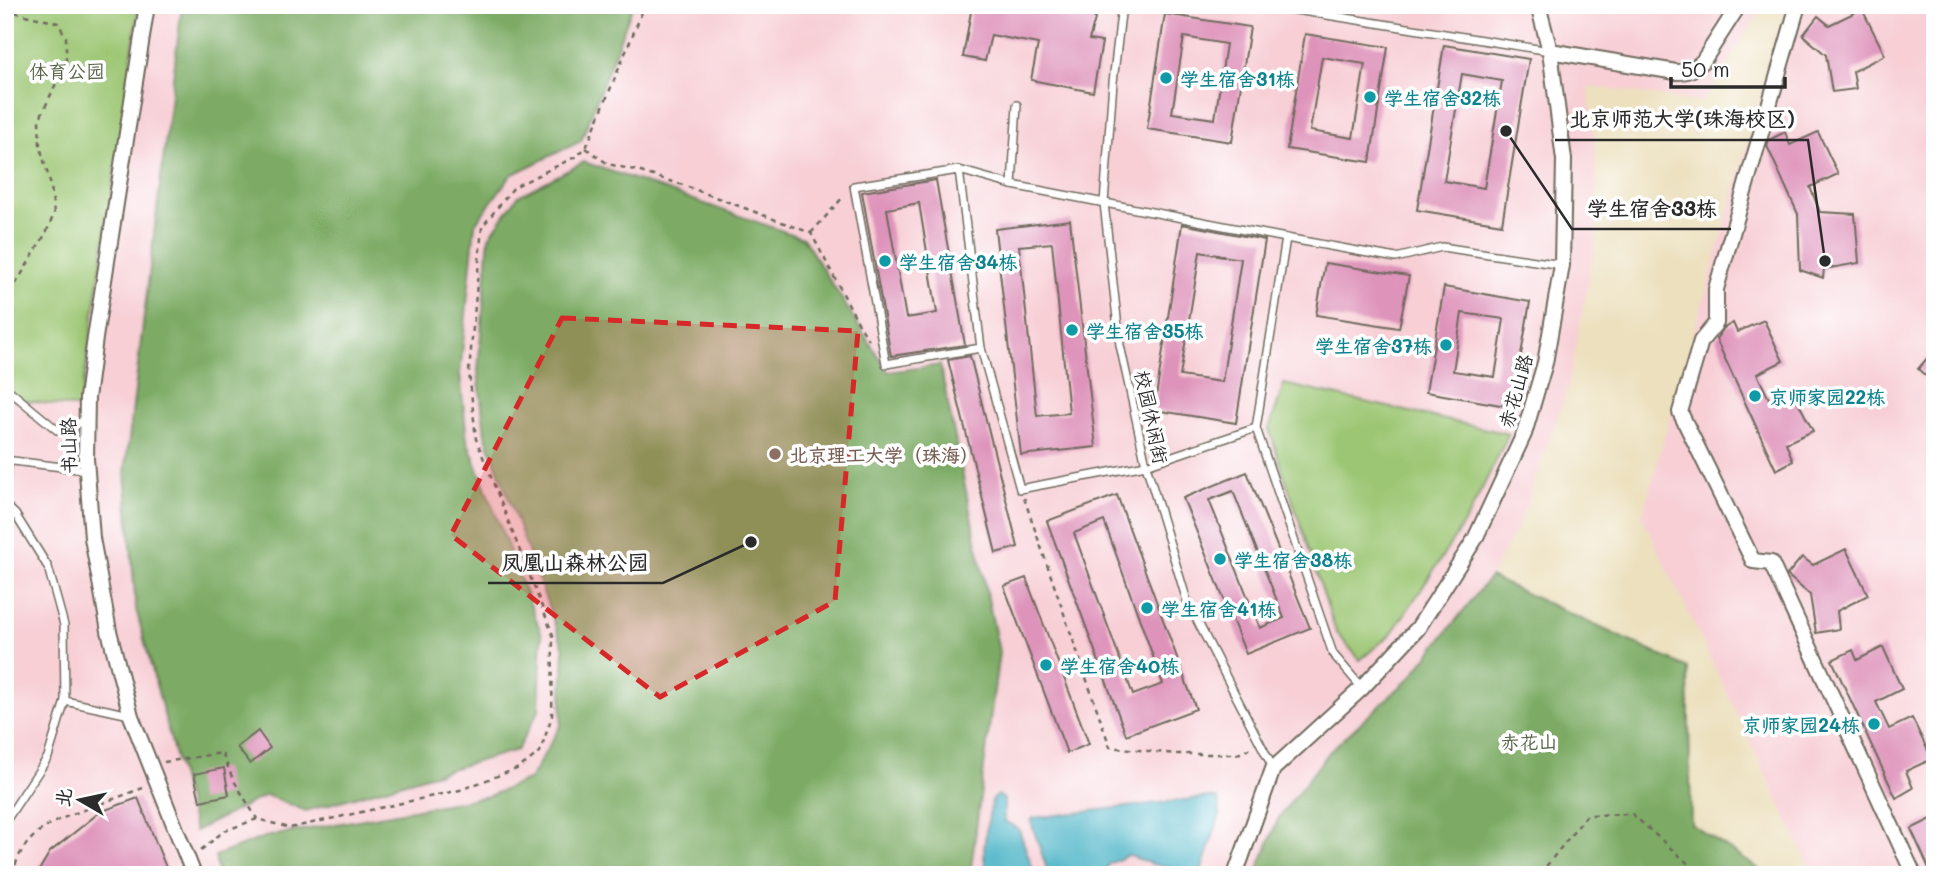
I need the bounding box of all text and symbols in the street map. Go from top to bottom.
scale bar [1671,46,1784,90]
text: 50 m [1681,55,1730,82]
park label: 体育公园 [29,58,105,83]
place label: 学生宿舍31栋 [1180,66,1295,91]
marker: 学生宿舍31栋 [1158,70,1174,86]
place label: 学生宿舍32栋 [1384,85,1501,110]
marker: 学生宿舍32栋 [1362,89,1378,105]
callout: 北京师范大学(珠海校区) [1555,98,1808,140]
text: 北京师范大学(珠海校区) [1569,104,1795,131]
callout: 学生宿舍33栋 [1572,187,1731,229]
text: 学生宿舍33栋 [1587,194,1717,221]
place label: 学生宿舍34栋 [899,249,1017,274]
marker: 学生宿舍34栋 [877,253,893,269]
place label: 学生宿舍35栋 [1086,318,1204,343]
marker: 学生宿舍35栋 [1064,322,1080,338]
place label: 学生宿舍37栋 [1315,333,1432,358]
marker: 学生宿舍37栋 [1438,337,1454,353]
street label: 赤花山路 [1493,351,1537,431]
street label: 校园休闲街 [1130,368,1174,466]
place label: 京师家园22栋 [1769,384,1885,409]
marker: 京师家园22栋 [1747,388,1763,404]
street label: 书山路 [55,417,81,475]
place label: 北京理工大学（珠海） [789,442,979,467]
marker: 北京理工大学（珠海） [767,446,783,462]
callout: 凤凰山森林公园 [488,541,663,583]
place label: 学生宿舍38栋 [1234,547,1352,572]
text: 凤凰山森林公园 [502,548,649,575]
marker: 学生宿舍38栋 [1212,551,1228,567]
place label: 学生宿舍41栋 [1161,596,1276,621]
marker: 学生宿舍41栋 [1139,600,1155,616]
place label: 学生宿舍40栋 [1060,653,1179,678]
marker: 学生宿舍40栋 [1038,657,1054,673]
place label: 京师家园24栋 [1742,712,1860,737]
marker: 京师家园24栋 [1866,716,1882,732]
park label: 赤花山 [1500,729,1558,754]
north arrow [46,764,116,834]
text: 北 [49,786,77,809]

